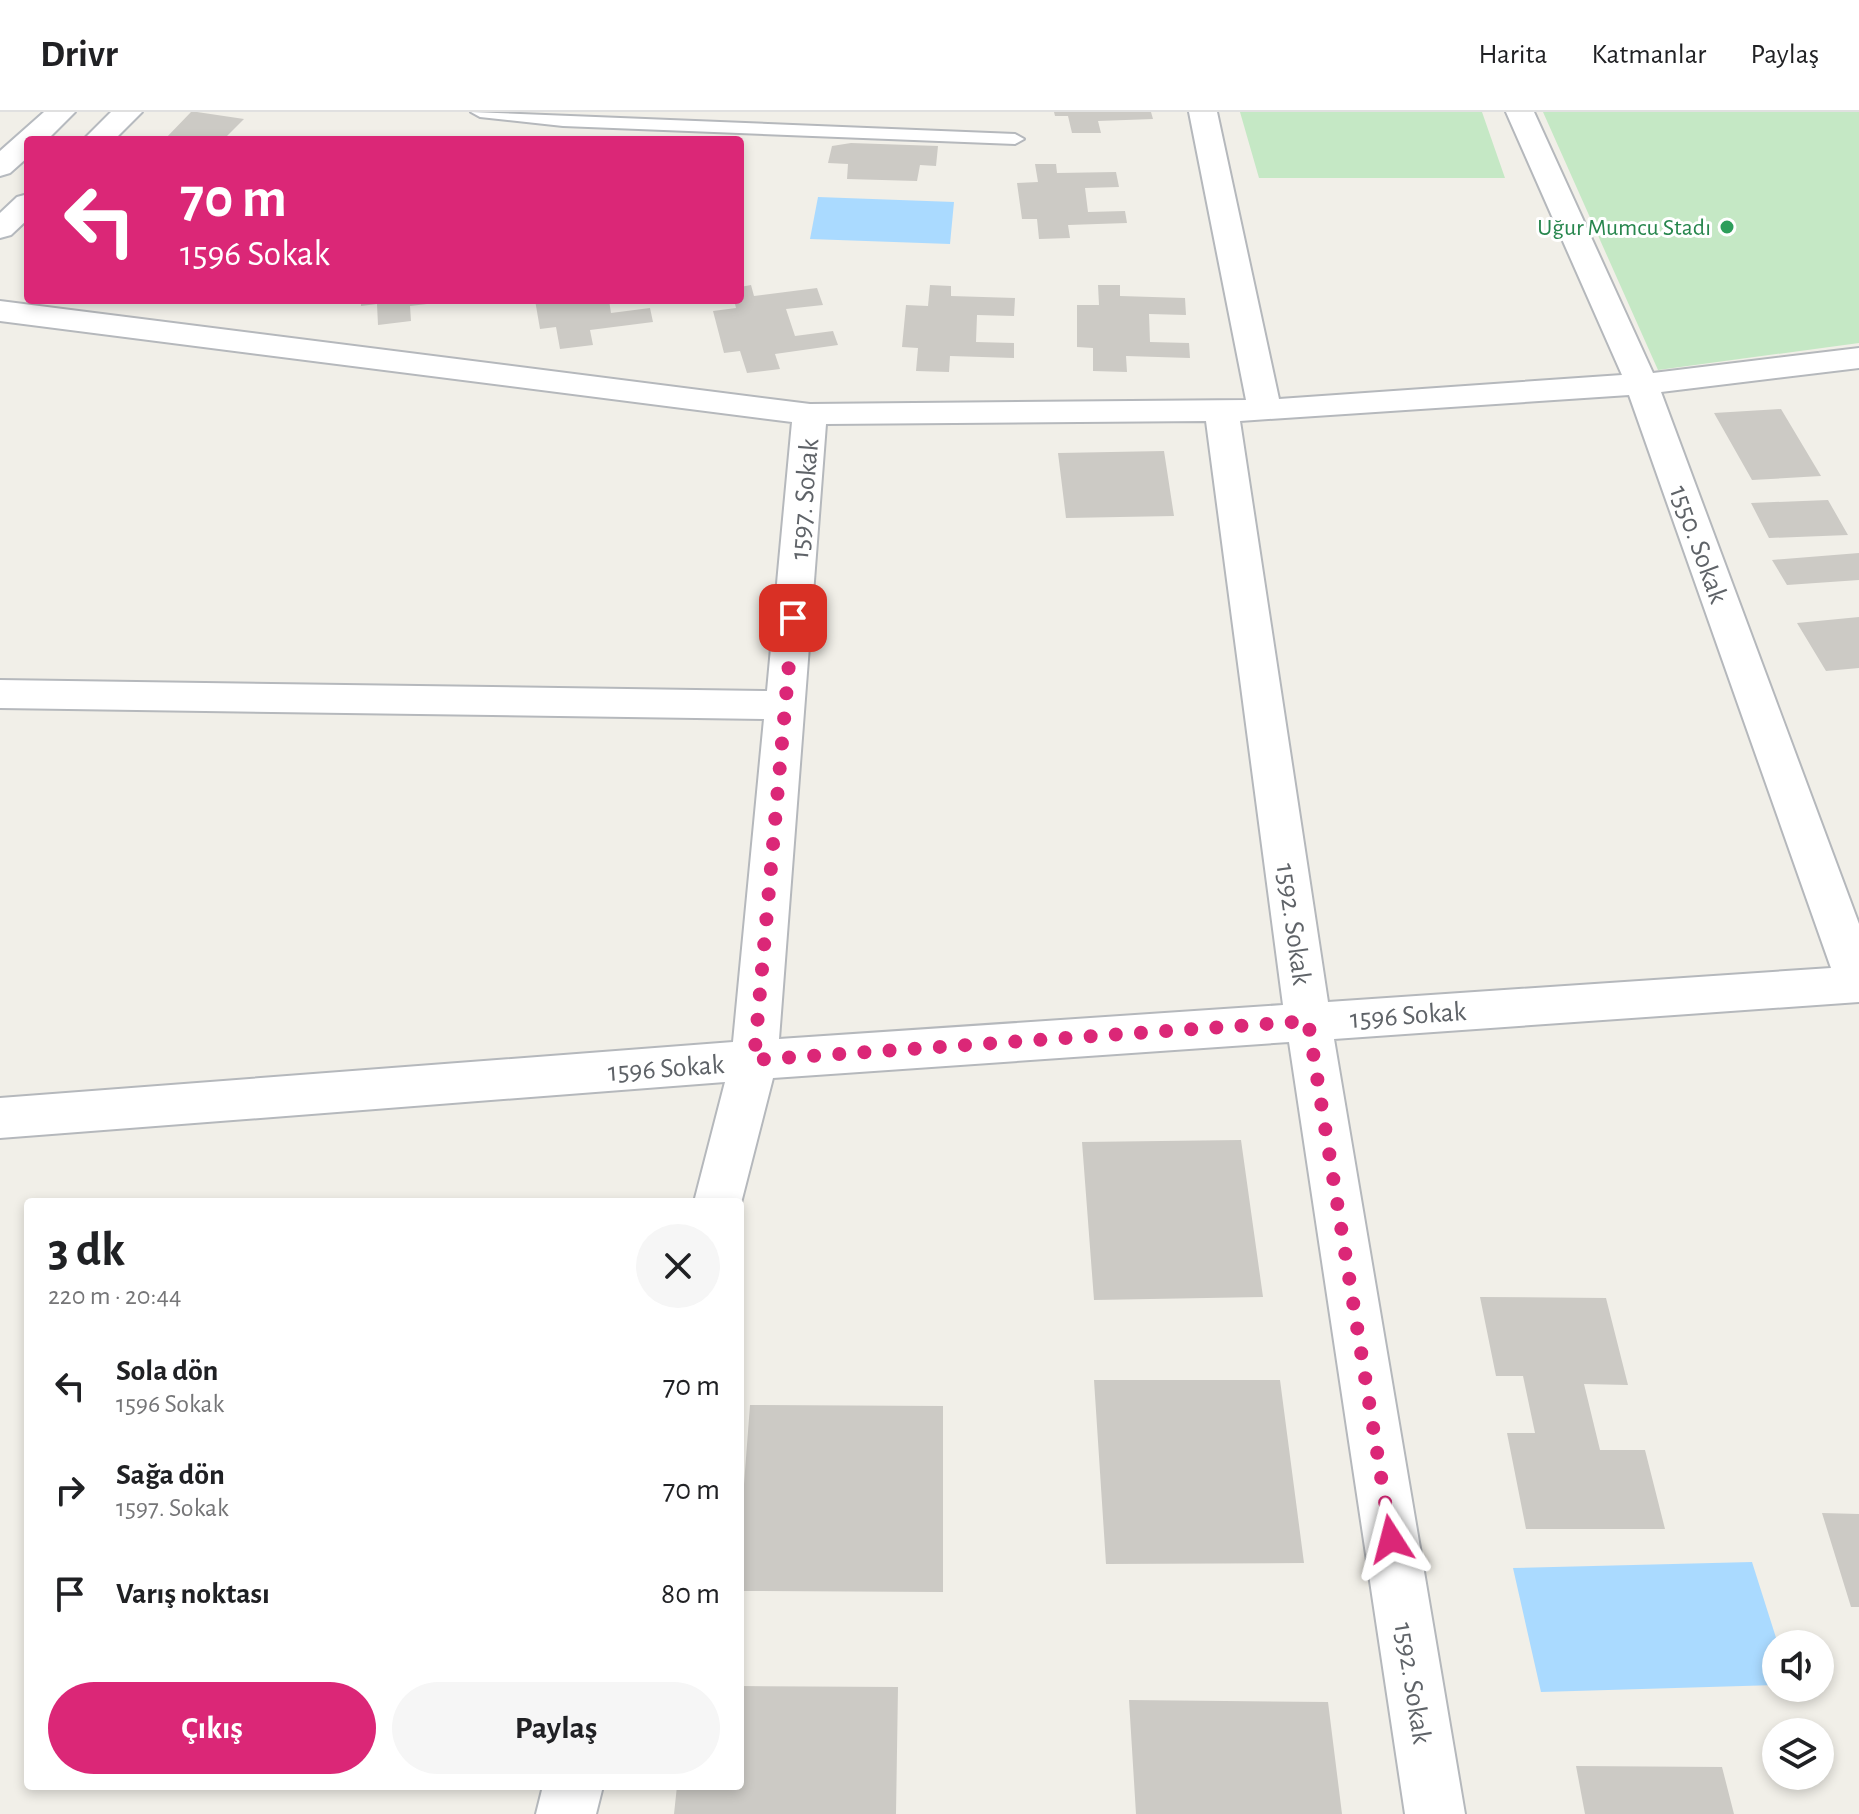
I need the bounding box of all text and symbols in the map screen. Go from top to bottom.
text: Drivr [40,36,118,74]
text: Harita [1478,41,1547,69]
text: Katmanlar [1591,41,1706,69]
text: Paylaş [1750,41,1819,69]
icon: left [48,168,152,272]
text: 70 m [180,171,287,227]
place label: Uğur Mumcu Stadı [1537,216,1711,240]
marker: Uğur Mumcu Stadı [1718,218,1736,236]
text: 1596 Sokak [180,236,330,272]
street label: 1597. Sokak [786,437,824,561]
street label: 1550. Sokak [1664,482,1732,608]
pin [759,584,827,652]
icon: arrive [771,596,815,640]
street label: 1592. Sokak [1271,862,1315,987]
street label: 1596 Sokak [1349,998,1468,1034]
street label: 1596 Sokak [607,1051,726,1087]
button: close [636,1224,720,1308]
text: 3 dk [48,1227,125,1275]
text: 220 m · 20:44 [48,1283,182,1309]
text: Sola dön [116,1356,218,1386]
icon: left [48,1364,92,1408]
text: 70 m [663,1371,720,1401]
text: 1596 Sokak [116,1391,224,1417]
text: Sağa dön [116,1460,225,1490]
icon: right [48,1468,92,1512]
text: 70 m [663,1475,720,1505]
text: 1597. Sokak [116,1495,229,1521]
position arrow [1349,1497,1433,1581]
icon: arrive [48,1572,92,1616]
text: Varış noktası [116,1579,270,1609]
text: 80 m [661,1579,720,1609]
street label: 1592. Sokak [1389,1621,1435,1746]
map controls [1762,1630,1834,1790]
button: sound [1762,1630,1834,1702]
button: Çıkış [48,1682,376,1774]
button: Paylaş [392,1682,720,1774]
button: layers [1762,1718,1834,1790]

